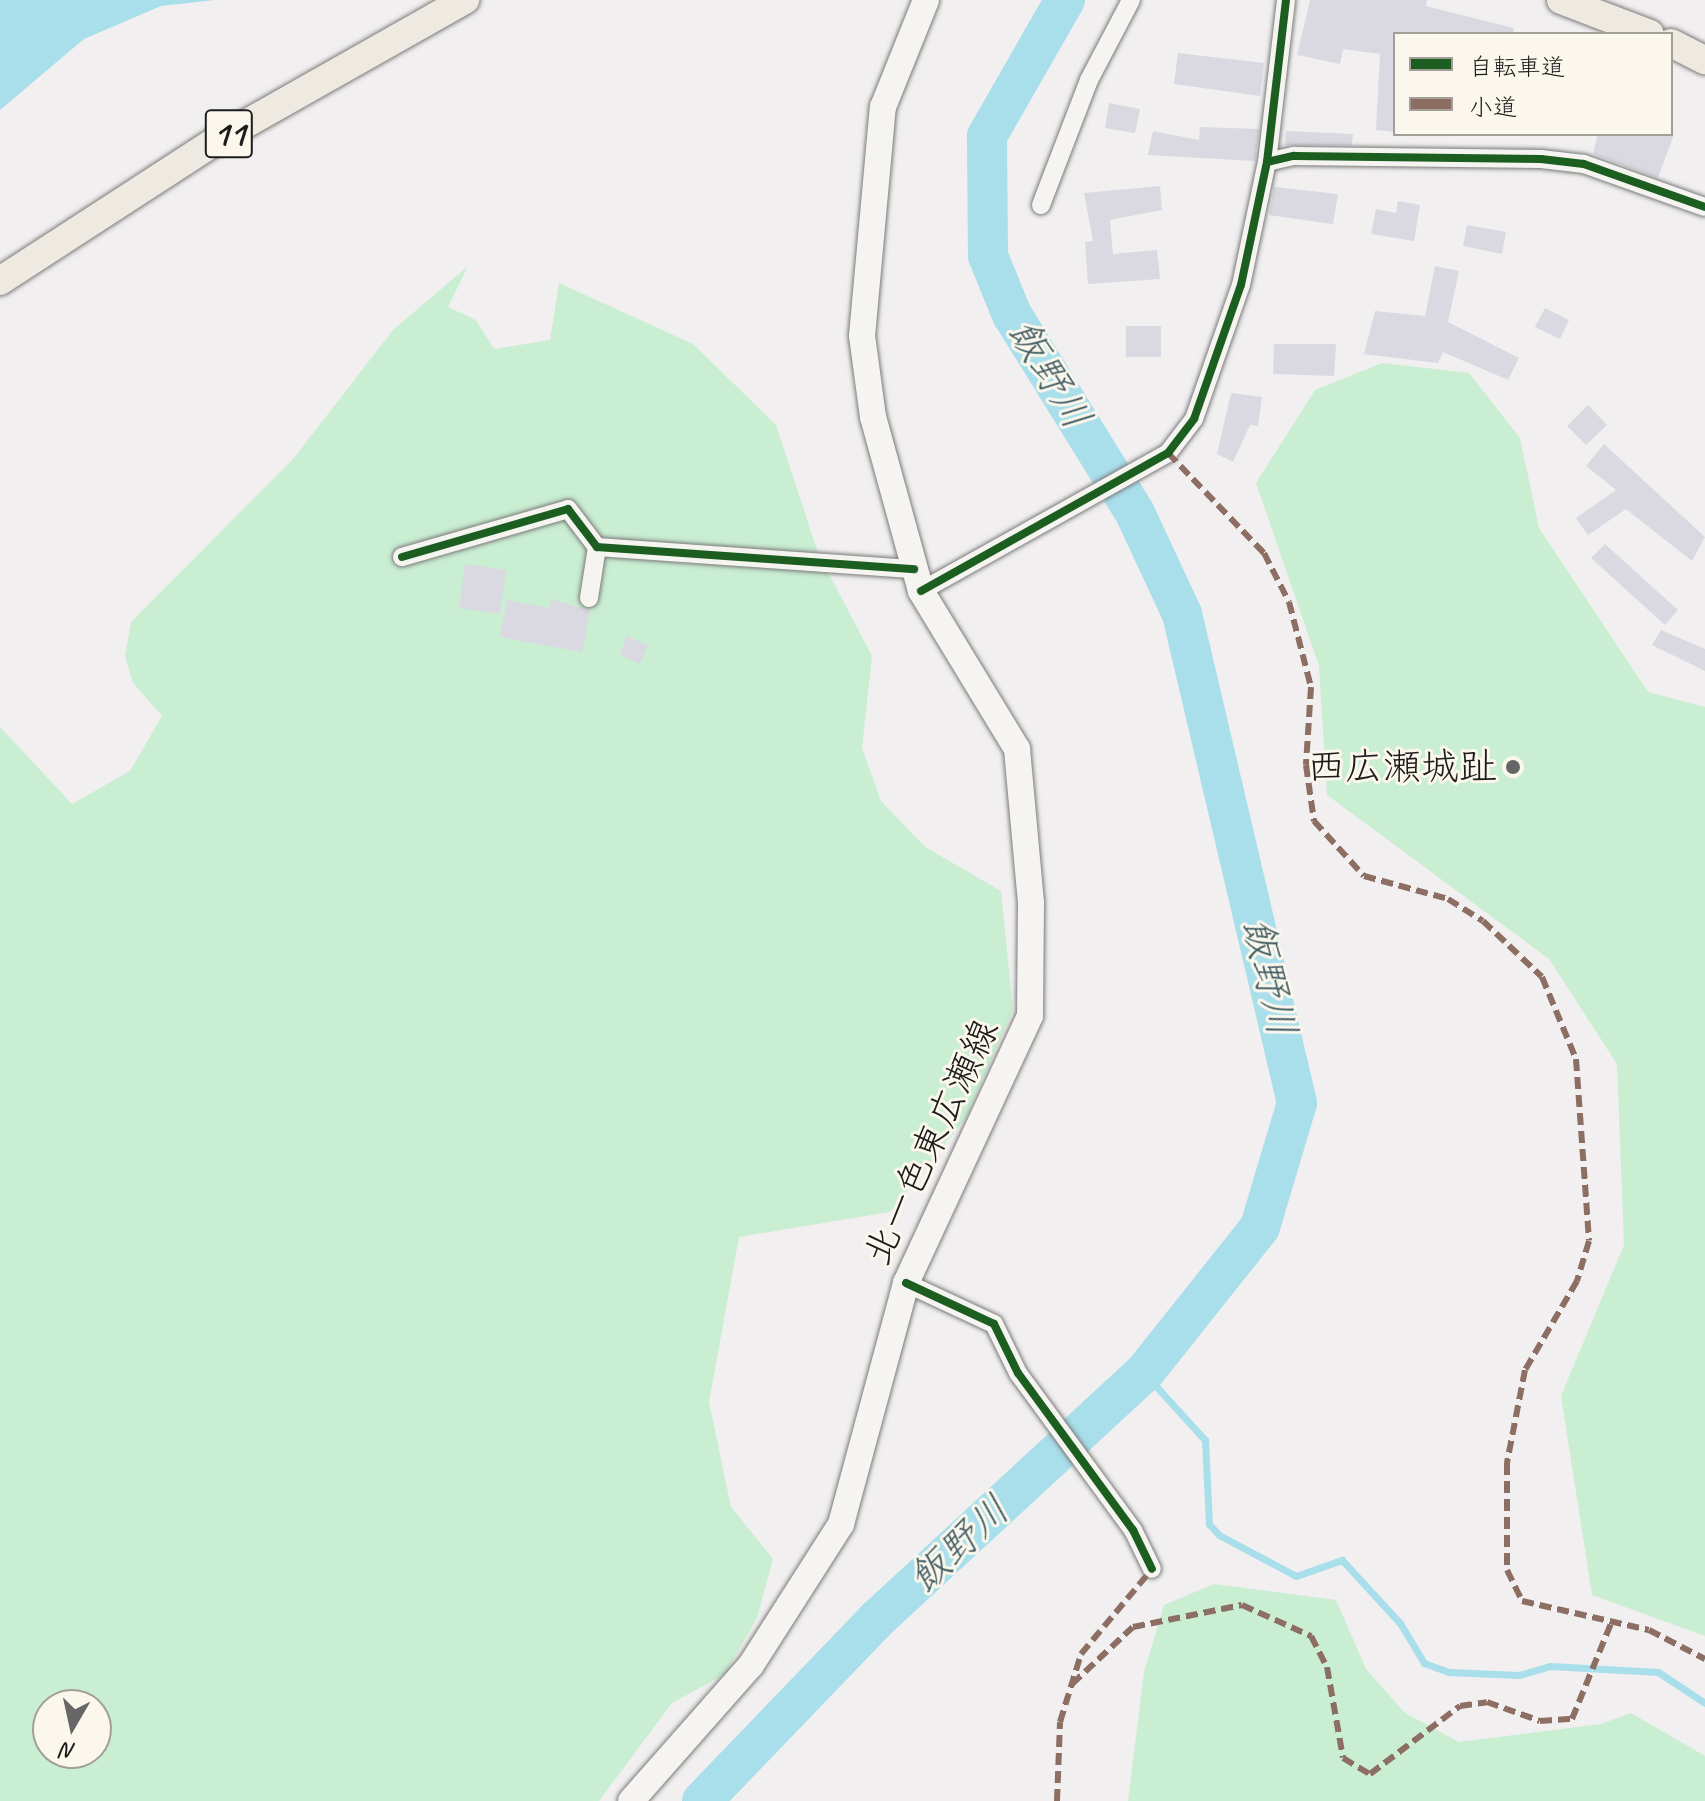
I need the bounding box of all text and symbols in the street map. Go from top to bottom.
legend [1393,32,1673,136]
text: 自転車道 [1469,52,1565,82]
text: 小道 [1469,92,1517,122]
road number: 11 [203,102,255,166]
water label: 飯野川 [999,310,1101,438]
place label: 西広瀬城趾 [1307,744,1497,790]
marker: 西広瀬城趾 [1504,758,1522,776]
water label: 飯野川 [1233,913,1307,1041]
street label: 北一色東広瀬線 [854,1012,1008,1272]
water label: 飯野川 [899,1486,1019,1602]
north arrow [32,1689,112,1769]
text: N [60,1736,77,1766]

